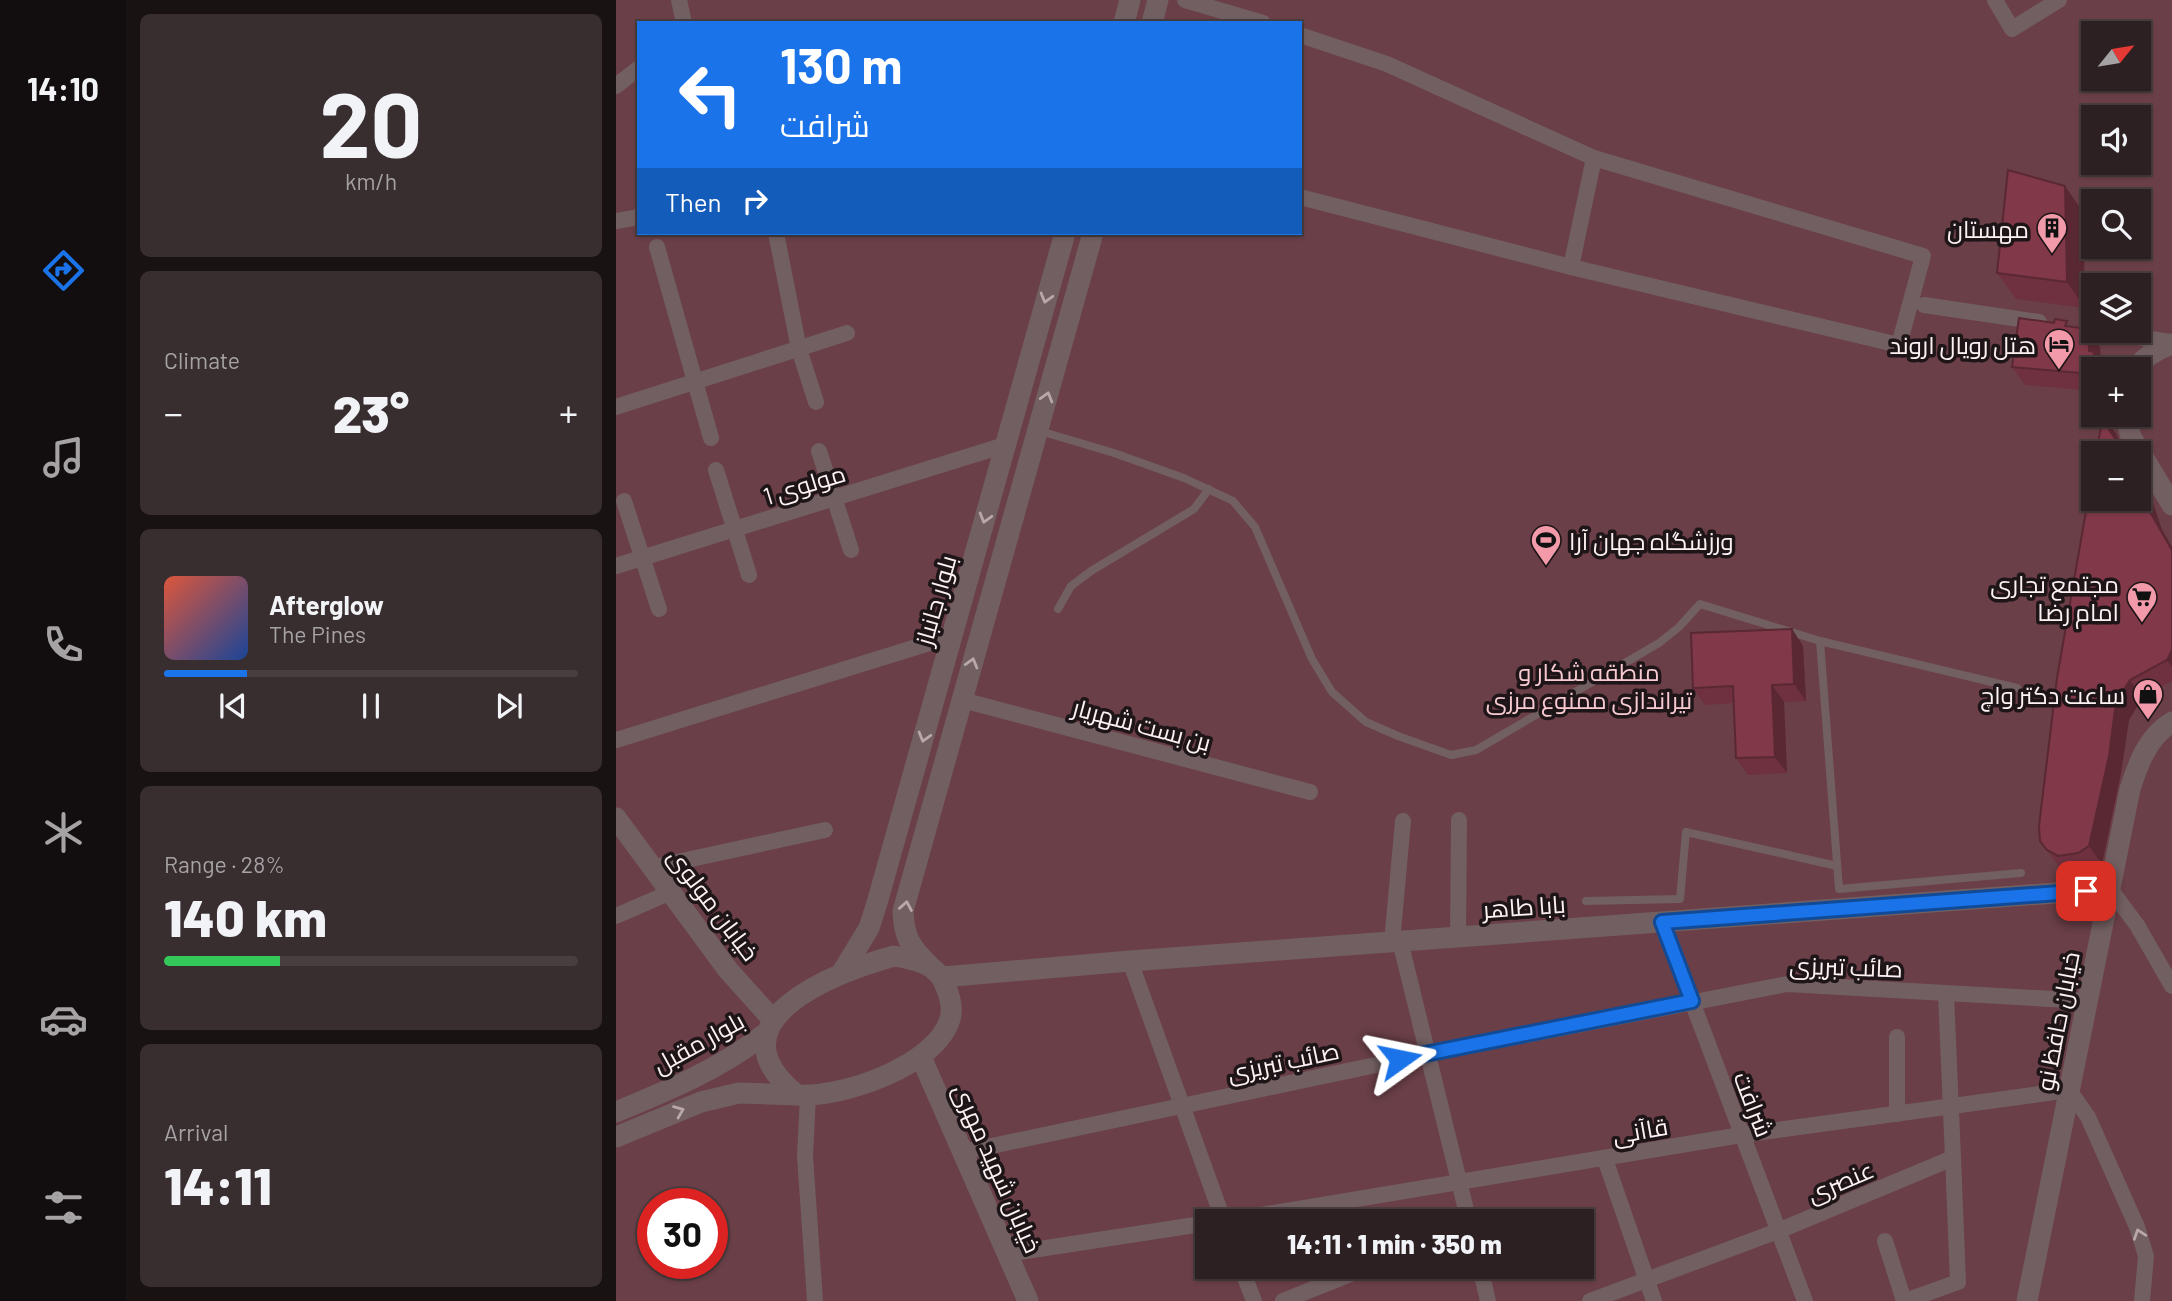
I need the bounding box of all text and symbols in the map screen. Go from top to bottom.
north arrow [2081,21,2151,91]
map controls [2081,21,2151,511]
text: 130 m [780,35,902,94]
icon: left [665,49,756,140]
text: 20 [320,67,422,176]
text: 14:10 [27,69,99,107]
text: شرافت [780,105,870,143]
button: sound [2081,105,2151,175]
text: km/h [345,167,397,195]
icon: right [736,182,774,220]
text: Then [665,186,722,217]
button: search [2081,189,2151,259]
building icon: مهستان [2035,211,2069,255]
place label: مهستان [1947,214,2029,244]
icon: directions [39,246,88,295]
button: layers [2081,273,2151,343]
one-way arrow [1040,292,1054,304]
hotel icon: هتل رویال اروند [2042,327,2076,371]
place label: هتل رویال اروند [1890,330,2036,360]
text: Climate [164,346,240,374]
button: + [2081,357,2151,427]
text: 23° [333,381,409,443]
text: − [164,389,183,435]
text: + [559,389,578,435]
one-way arrow [1038,391,1053,403]
icon: music [39,433,88,482]
button: − [2081,441,2151,511]
street label: مولوی 1 [759,458,849,511]
one-way arrow [979,511,993,523]
sports icon: ورزشگاه جهان آرا [1529,523,1563,567]
place label: ورزشگاه جهان آرا [1569,526,1734,556]
street label: بلوار جانباز [908,552,962,650]
place label: مجتمع تجاری امام رضا [1990,569,2119,629]
supermarket icon: مجتمع تجاری امام رضا [2125,580,2159,624]
text: Afterglow [269,589,384,620]
icon: phone [39,620,88,669]
text: The Pines [269,620,366,648]
park label: منطقه شکار و تیراندازی ممنوع مرزی [1486,657,1693,717]
one-way arrow [964,658,979,670]
shop icon: ساعت دکتر واچ [2131,677,2165,721]
place label: ساعت دکتر واچ [1980,680,2125,712]
icon: previous [214,687,252,725]
icon: pause [352,687,390,725]
icon: next [490,687,528,725]
street label: بن بست شهریار [1067,691,1214,757]
one-way arrow [918,731,932,743]
icon: climate [39,808,88,857]
street label: خیابان مولوی [662,842,766,966]
text: Range · 28% [164,850,285,878]
pin [2056,861,2116,921]
icon: arrive [2067,872,2105,910]
text: 140 km [164,885,327,947]
street label: بابا طاهر [1480,889,1566,923]
one-way arrow [897,900,912,912]
street label: خیابان حافظ نو [2029,949,2086,1093]
street label: صائب تبریزی [1789,950,1903,983]
icon: car [39,995,88,1044]
street label: بلوار مقبل [647,1005,749,1080]
position arrow [1363,1022,1437,1096]
street label: صائب تبریزی [1225,1035,1342,1088]
street label: شرافت [1728,1067,1780,1141]
street label: خیابان شهید مهری [947,1079,1048,1257]
one-way arrow [673,1106,685,1120]
street label: قاآنی [1610,1111,1670,1150]
text: Arrival [164,1118,228,1146]
text: 14:11 [164,1153,272,1215]
street label: عنصری [1802,1154,1878,1209]
icon: filters [39,1183,88,1232]
speed limit sign: 30 [637,1188,728,1279]
text: 14:11 · 1 min · 350 m [1287,1228,1502,1259]
one-way arrow [2133,1229,2147,1241]

